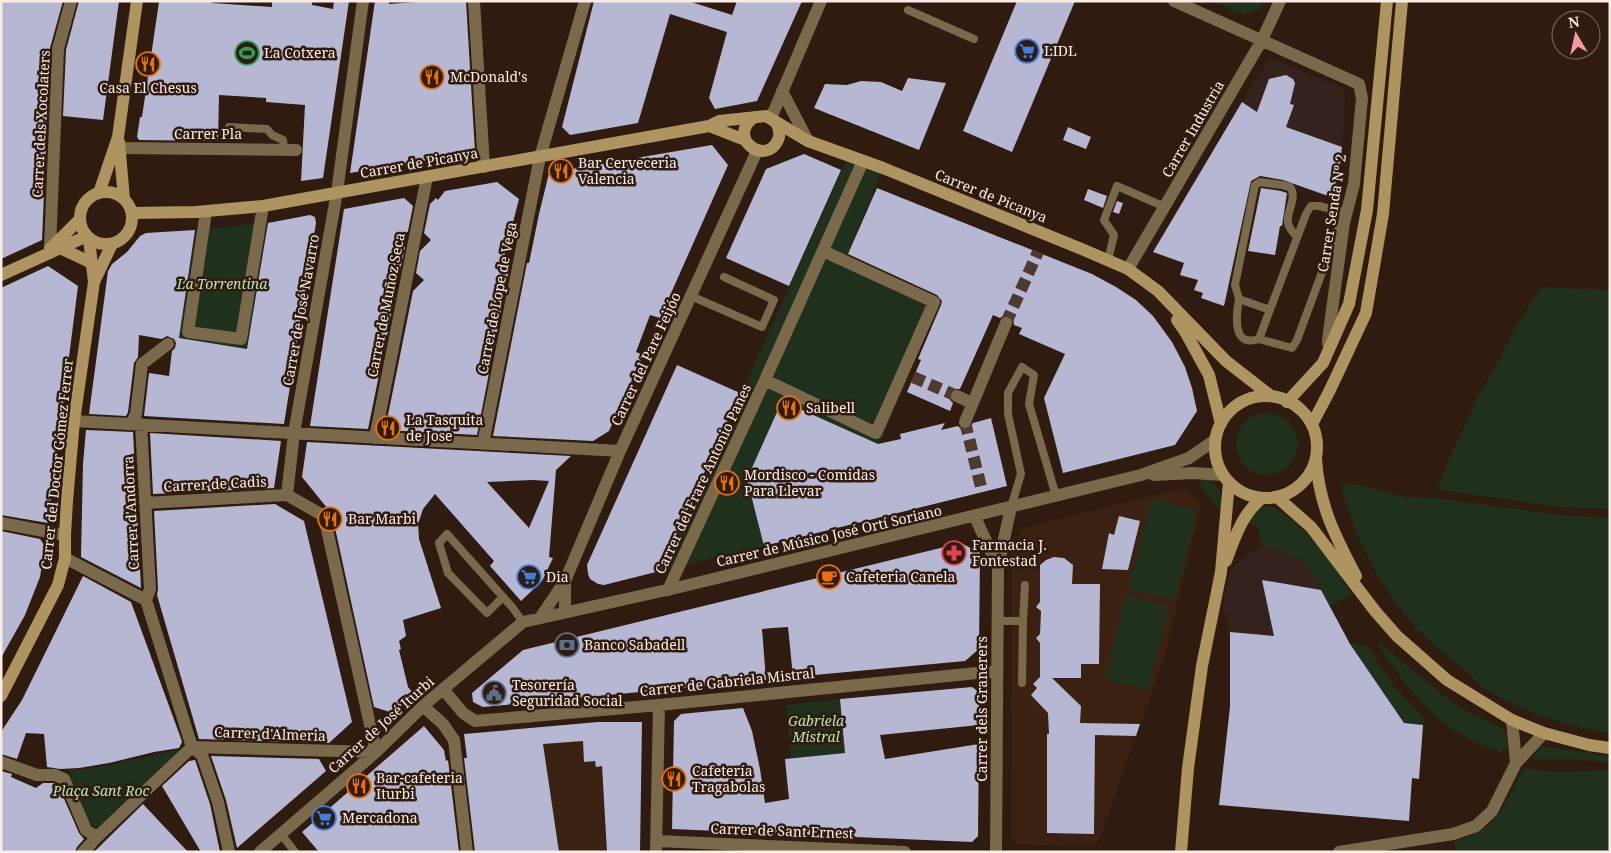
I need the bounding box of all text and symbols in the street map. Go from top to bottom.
north arrow [1551,10,1601,60]
text: N [1567,11,1581,32]
supermarket icon: LIDL [1014,38,1040,64]
sports icon: La Cotxera [234,40,260,66]
place label: LIDL [1044,41,1077,60]
place label: La Cotxera [264,43,336,62]
street label: Carrer dels Xocolaters [27,50,54,198]
restaurant icon: Casa El Chesus [135,51,161,77]
restaurant icon: McDonald's [419,64,445,90]
place label: McDonald's [450,67,528,86]
street label: Carrer Industria [1157,77,1228,181]
place label: Casa El Chesus [99,78,197,97]
street label: Carrer Pla [174,124,242,143]
street label: Carrer de Picanya [358,143,479,182]
street label: Carrer Senda Nº 2 [1313,152,1350,273]
place label: Bar Cerveceria Valencia [578,153,677,188]
restaurant icon: Bar Cerveceria Valencia [548,158,574,184]
street label: Carrer de Picanya [932,164,1050,227]
street label: Carrer de Lope de Vega [472,220,521,376]
street label: Carrer de Muñoz Seca [362,231,409,379]
street label: Carrer de José Navarro [278,233,323,387]
park label: La Torrentina [176,274,268,293]
street label: Carrer del Pare Feijóo [606,289,685,429]
street label: Carrer del Doctor Gómez Ferrer [36,357,77,570]
street label: Carrer del Frare Antonio Panes [650,381,755,577]
restaurant icon: Salibell [776,395,802,421]
place label: Salibell [806,398,856,417]
place label: La Tasquita de Jose [406,410,483,445]
restaurant icon: La Tasquita de Jose [375,415,401,441]
street label: Carrer d'Andorra [118,455,143,571]
place label: Mordisco - Comidas Para Llevar [744,465,875,500]
restaurant icon: Mordisco - Comidas Para Llevar [714,470,740,496]
street label: Carrer de Cadis [163,471,267,496]
street label: Carrer de Músico José Ortí Soriano [714,500,943,571]
restaurant icon: Bar Marbi [317,506,343,532]
place label: Bar Marbi [348,509,416,528]
place label: Farmacia J. Fontestad [972,535,1047,570]
pharmacy icon: Farmacia J. Fontestad [941,540,967,566]
supermarket icon: Dia [516,564,542,590]
cafe icon: Cafeteria Canela [816,564,842,590]
place label: Dia [546,567,569,586]
place label: Cafeteria Canela [846,567,955,586]
bank icon: Banco Sabadell [554,632,580,658]
place label: Banco Sabadell [584,635,686,654]
street label: Carrer dels Granerers [972,636,991,782]
street label: Carrer de Gabriela Mistral [639,663,816,700]
street label: Carrer de José Iturbi [324,672,438,777]
place label: Tesorería Seguridad Social [512,675,623,710]
public building icon: Tesorería Seguridad Social [481,680,507,706]
park label: Gabriela Mistral [788,711,845,746]
street label: Carrer d'Almeria [214,722,326,745]
place label: Cafetería Tragabolas [692,761,765,796]
restaurant icon: Cafetería Tragabolas [661,766,687,792]
place label: Bar-cafeteria Iturbi [376,768,463,803]
restaurant icon: Bar-cafeteria Iturbi [346,773,372,799]
park label: Plaça Sant Roc [52,781,150,800]
supermarket icon: Mercadona [311,805,337,831]
place label: Mercadona [342,808,418,827]
street label: Carrer de Sant Ernest [710,819,854,842]

